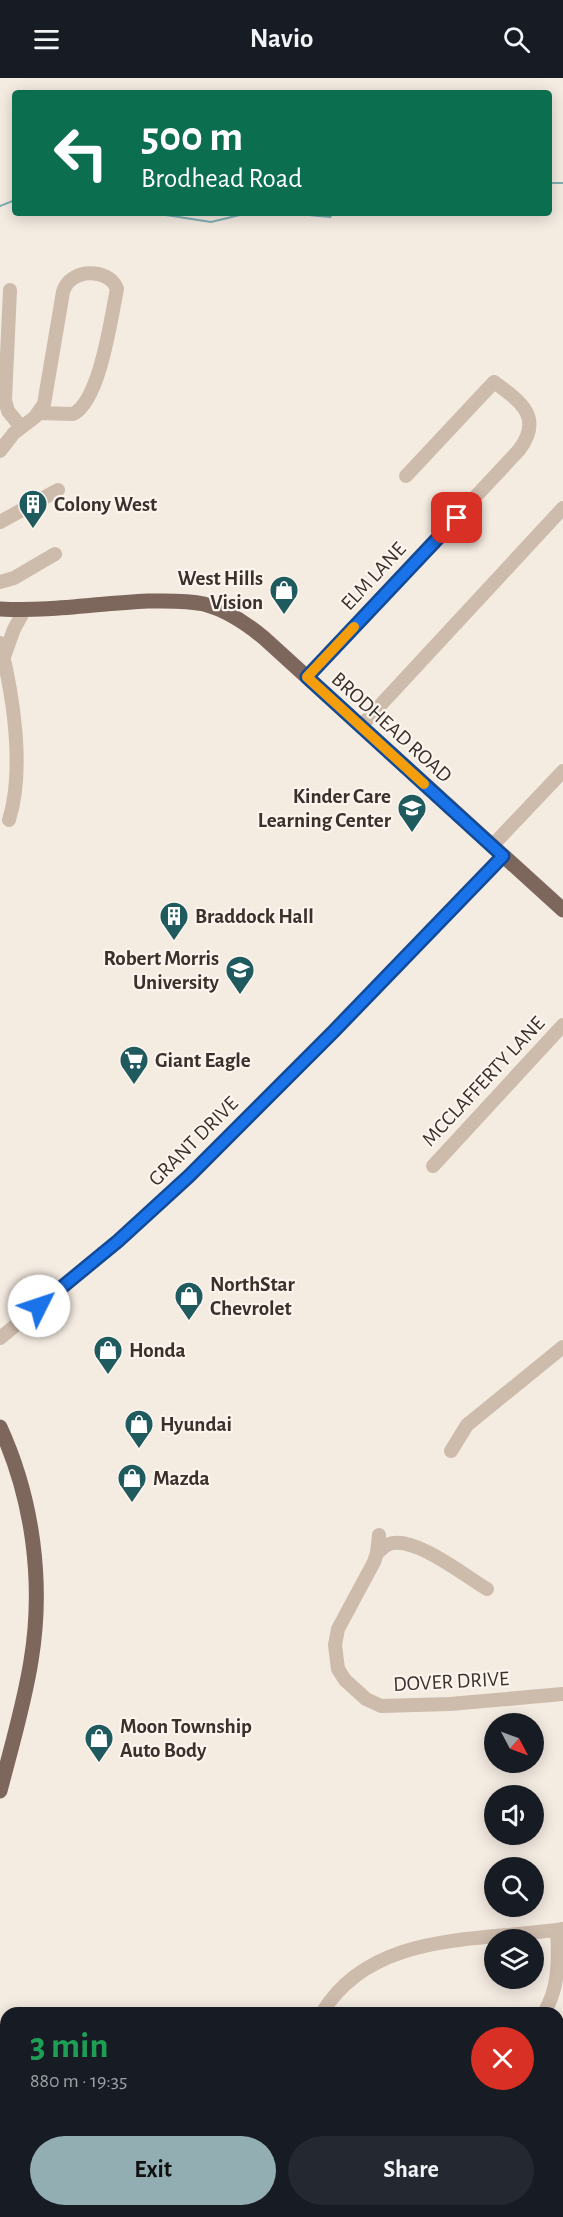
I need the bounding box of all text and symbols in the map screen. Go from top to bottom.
icon: menu [30,23,63,56]
icon: search [500,23,533,56]
text: Navio [250,25,313,52]
icon: left [42,114,120,192]
text: 500 m [141,116,243,158]
text: Brodhead Road [141,165,302,192]
building icon: Colony West [17,488,49,530]
pin [431,492,482,543]
place label: Colony West [54,494,157,515]
icon: arrive [440,501,473,534]
street label: ELM LANE [337,538,410,614]
place label: West Hills Vision [178,568,263,613]
shop icon: West Hills Vision [268,574,300,616]
street label: BRODHEAD ROAD [328,668,456,787]
place label: Kinder Care Learning Center [258,786,392,831]
school or university icon: Kinder Care Learning Center [396,792,428,834]
building icon: Braddock Hall [158,900,190,942]
place label: Braddock Hall [195,906,314,927]
place label: Robert Morris University [104,948,220,993]
school or university icon: Robert Morris University [224,954,256,996]
street label: MCCLAFFERTY LANE [418,1013,549,1150]
supermarket icon: Giant Eagle [118,1044,150,1086]
place label: Giant Eagle [155,1050,251,1071]
street label: GRANT DRIVE [145,1093,242,1190]
position arrow [7,1274,71,1338]
place label: NorthStar Chevrolet [210,1274,296,1319]
shop icon: NorthStar Chevrolet [173,1280,205,1322]
shop icon: Honda [92,1334,124,1376]
place label: Honda [129,1340,186,1361]
shop icon: Hyundai [123,1408,155,1450]
place label: Hyundai [160,1414,232,1435]
shop icon: Mazda [116,1462,148,1504]
place label: Mazda [153,1468,210,1489]
street label: DOVER DRIVE [393,1668,510,1695]
north arrow [484,1713,544,1773]
map controls [484,1713,544,1989]
place label: Moon Township Auto Body [120,1716,252,1761]
shop icon: Moon Township Auto Body [83,1722,115,1764]
button: sound [484,1785,544,1845]
button: search [484,1857,544,1917]
button: layers [484,1929,544,1989]
button: close [471,2027,534,2090]
text: 3 min [30,2028,108,2064]
text: 880 m · 19:35 [30,2071,127,2091]
button: Exit [30,2136,276,2205]
button: Share [288,2136,534,2205]

